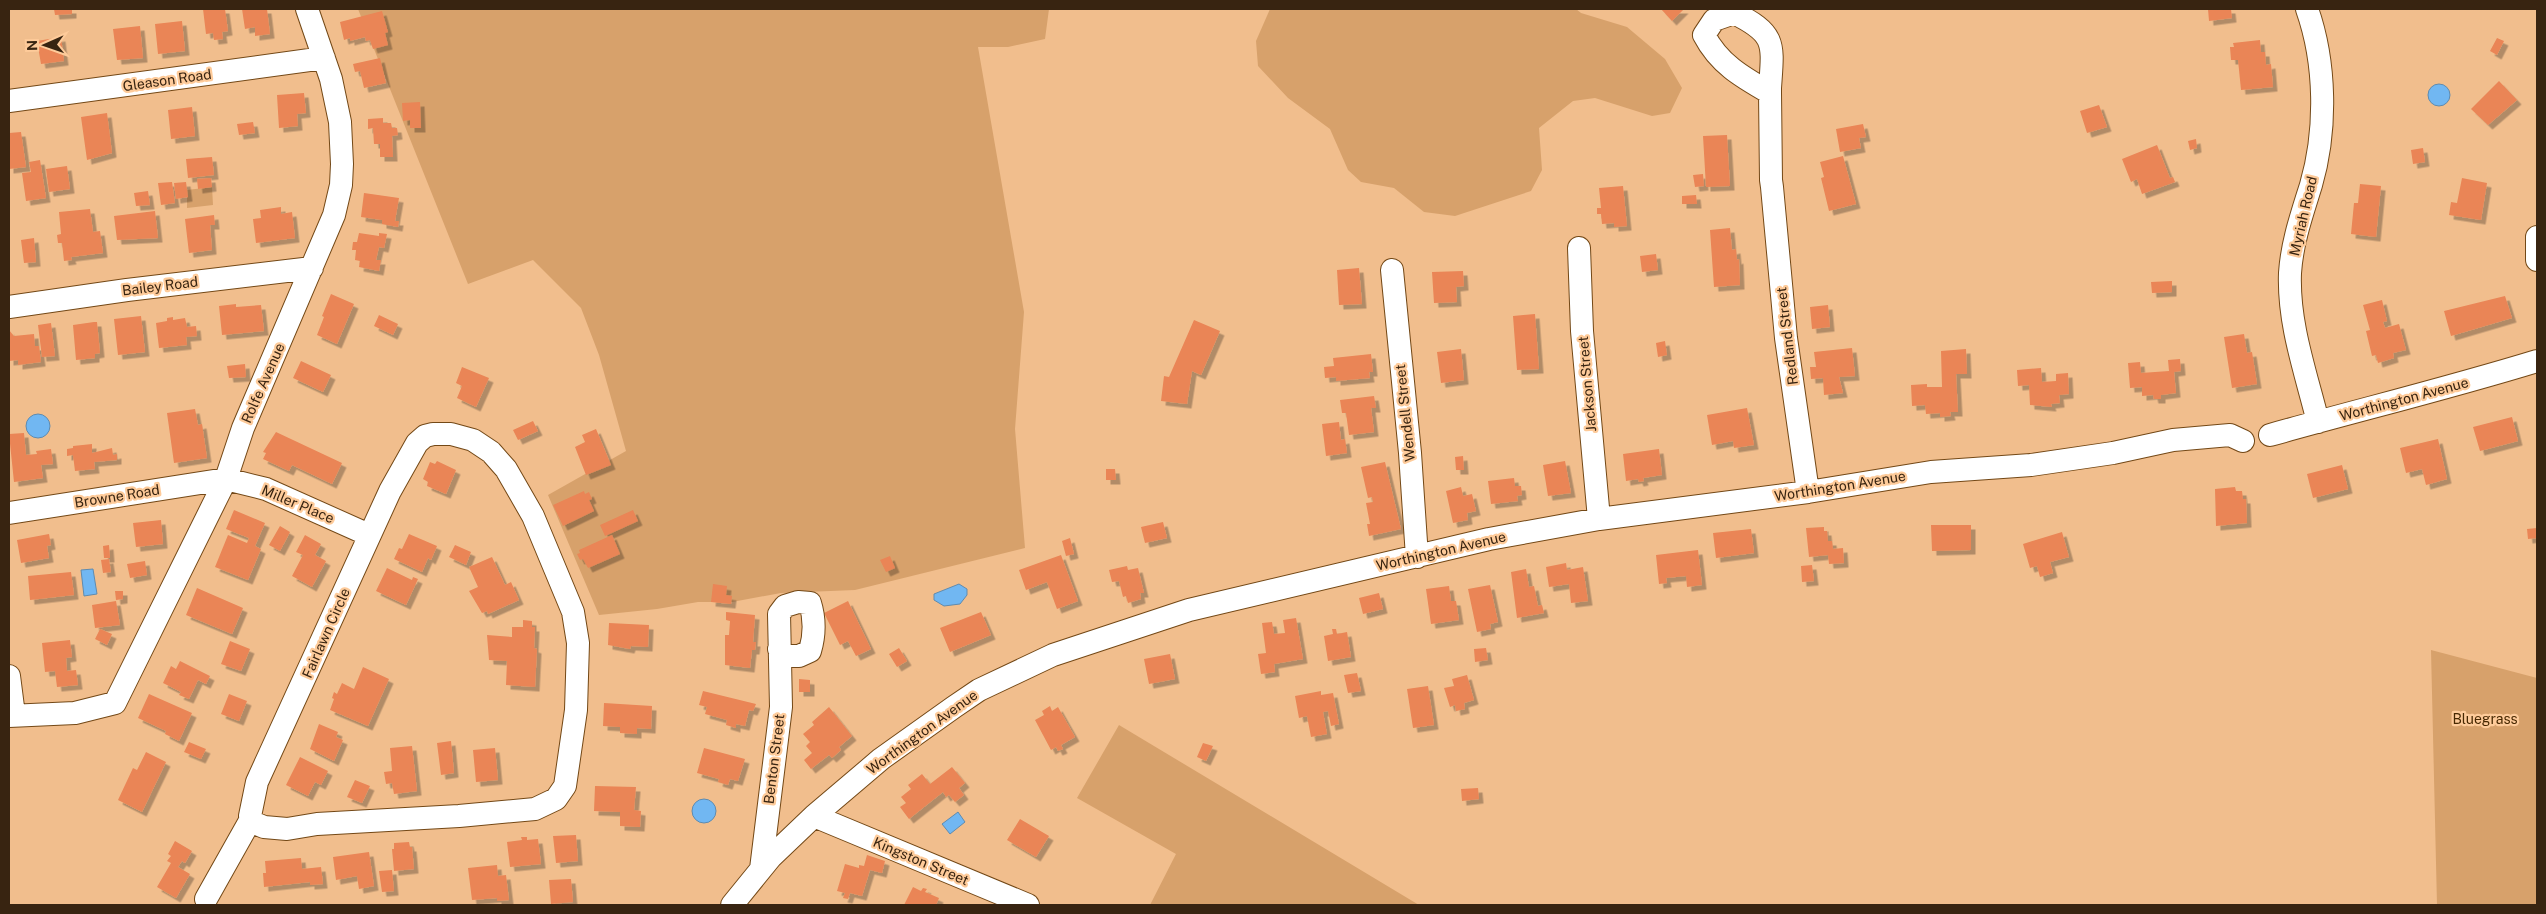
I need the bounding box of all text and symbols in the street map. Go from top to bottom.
north arrow [20,20,70,70]
text: N [24,40,40,51]
street label: Gleason Road [122,66,212,94]
street label: Myriah Road [2286,175,2320,257]
street label: Bailey Road [121,273,199,299]
street label: Redland Street [1773,286,1801,386]
street label: Jackson Street [1575,336,1599,432]
street label: Rolfe Avenue [238,340,288,425]
street label: Wendell Street [1392,364,1418,462]
street label: Worthington Avenue [2338,374,2470,424]
street label: Worthington Avenue [1773,468,1907,504]
street label: Browne Road [73,481,161,511]
street label: Miller Place [259,482,337,526]
street label: Worthington Avenue [1375,528,1507,574]
street label: Fairlawn Circle [299,585,353,681]
street label: Worthington Avenue [864,687,980,777]
park label: Bluegrass [2452,711,2518,727]
street label: Benton Street [761,713,787,805]
street label: Kingston Street [871,834,971,888]

